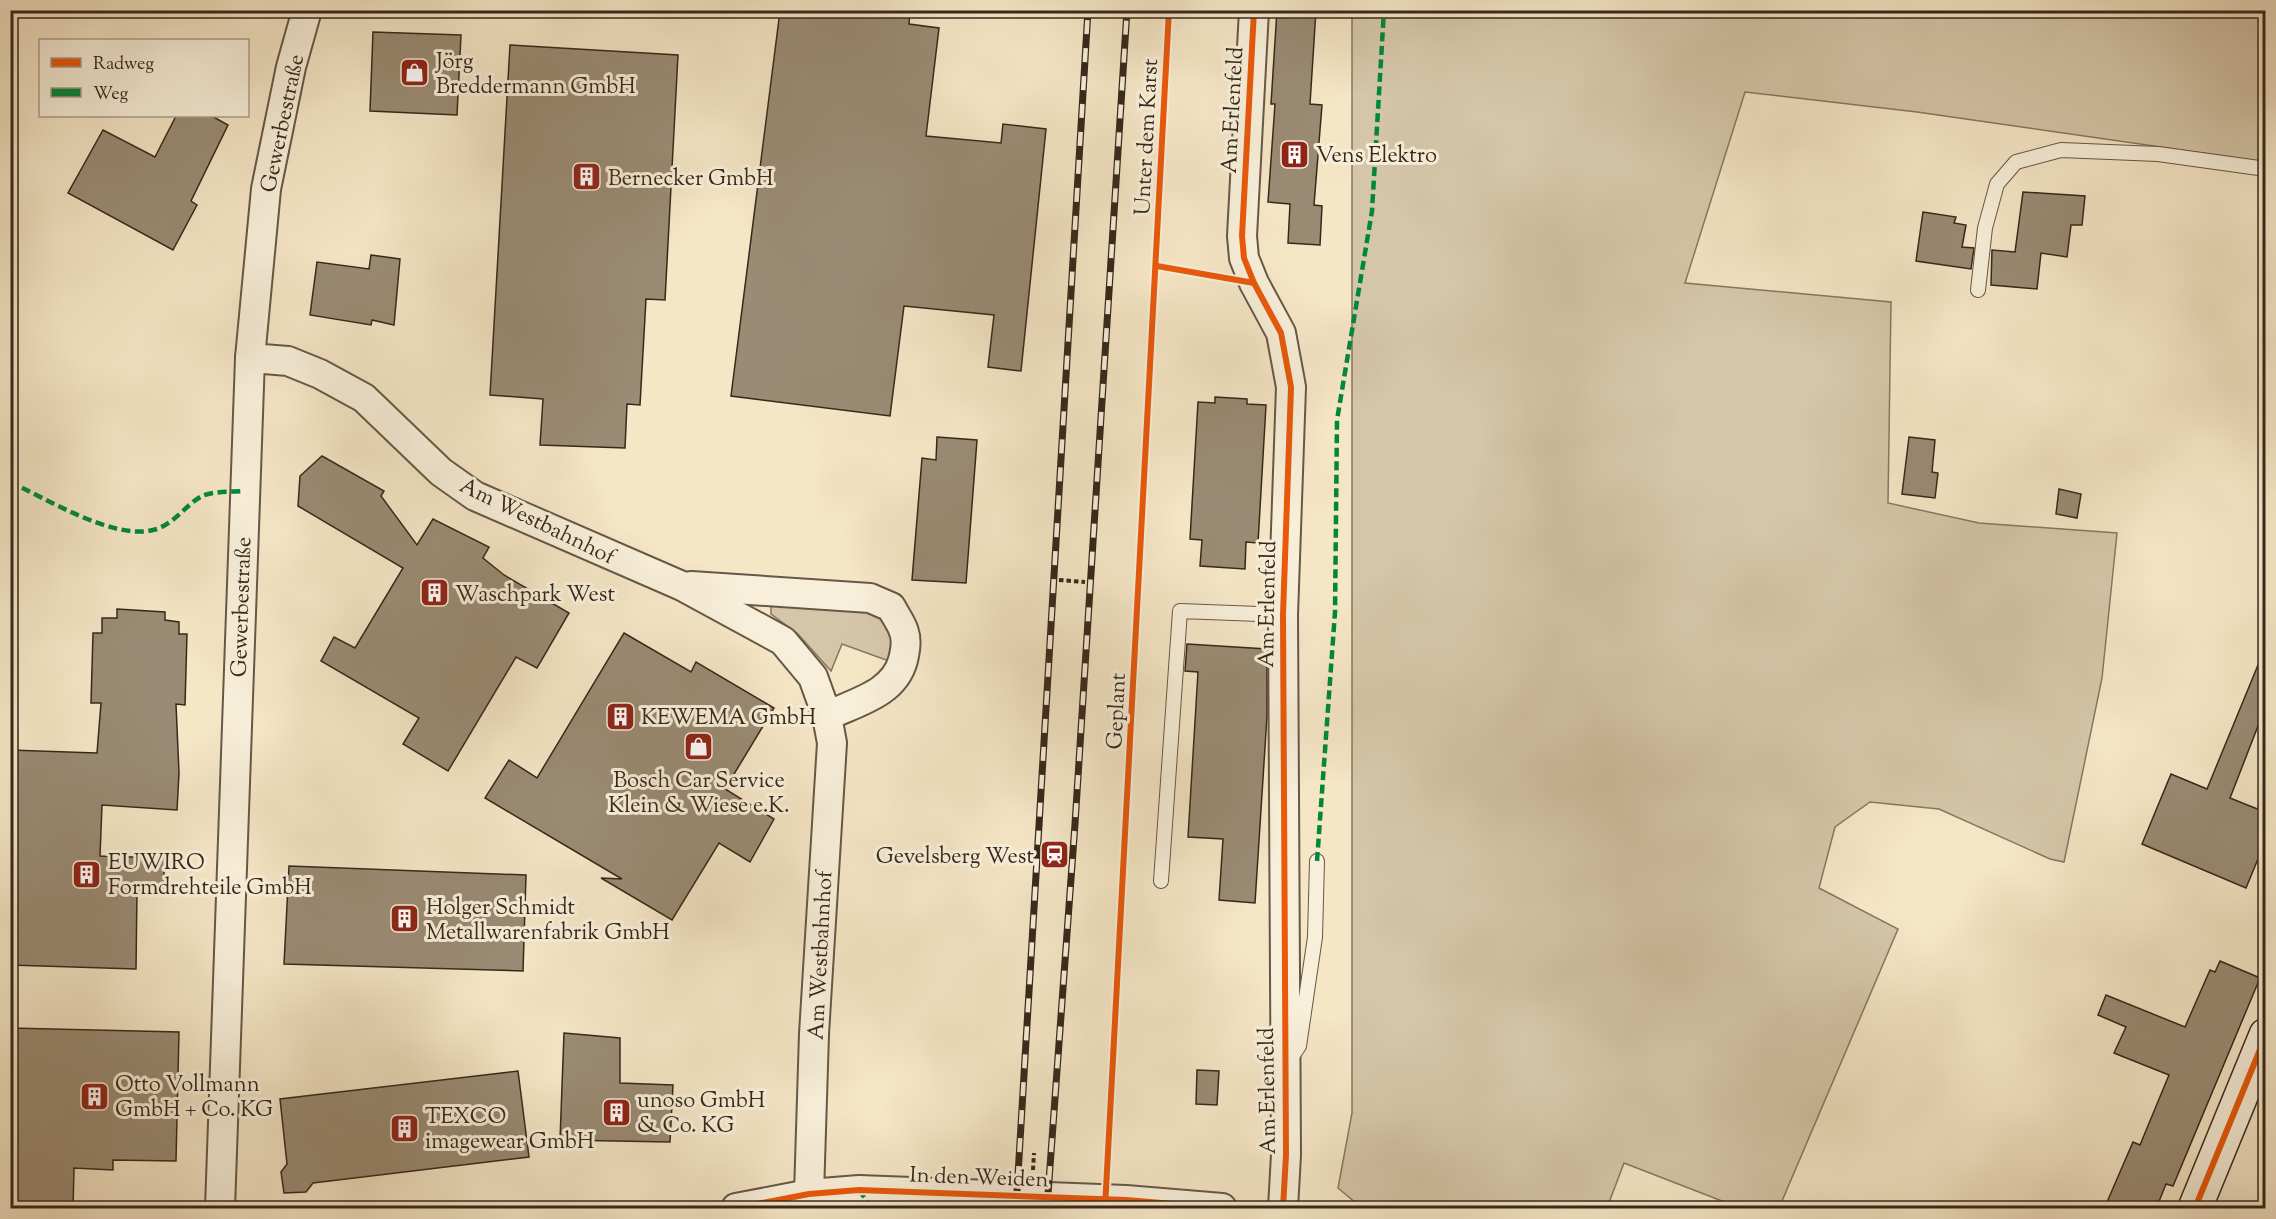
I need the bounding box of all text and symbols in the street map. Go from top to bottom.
legend [39,39,249,117]
street label: Am Erlenfeld [1215,46,1253,174]
place label: Jörg Breddermann GmbH [435,47,636,104]
street label: Gewerbestraße [254,51,314,196]
text: Radweg [93,52,154,78]
shop icon: Jörg Breddermann GmbH [399,57,431,89]
street label: Unter dem Karst [1128,57,1168,216]
text: Weg [93,82,129,108]
building icon: Vens Elektro [1279,138,1311,170]
place label: Vens Elektro [1316,141,1437,173]
building icon: Bernecker GmbH [571,161,603,193]
place label: Bernecker GmbH [608,164,773,196]
street label: Am Westbahnhof [453,471,621,575]
street label: Gewerbestraße [225,536,261,678]
street label: Am Erlenfeld [1252,540,1286,668]
building icon: Waschpark West [418,577,450,609]
place label: Waschpark West [455,580,616,612]
street label: Geplant [1100,672,1136,750]
building icon: KEWEMA GmbH [604,700,636,732]
place label: KEWEMA GmbH [641,703,816,735]
shop icon: Bosch Car Service Klein & Wiese e.K. [683,731,715,763]
place label: Bosch Car Service Klein & Wiese e.K. [608,766,790,823]
station icon: Gevelsberg West [1039,839,1071,871]
place label: Gevelsberg West [876,842,1034,874]
place label: EUWIRO Formdrehteile GmbH [108,848,312,905]
building icon: EUWIRO Formdrehteile GmbH [71,858,103,890]
street label: Am Westbahnhof [802,868,842,1041]
place label: Holger Schmidt Metallwarenfabrik GmbH [426,893,670,950]
building icon: Holger Schmidt Metallwarenfabrik GmbH [389,903,421,935]
street label: Am Erlenfeld [1252,1027,1286,1155]
place label: Otto Vollmann GmbH + Co. KG [115,1070,273,1127]
building icon: Otto Vollmann GmbH + Co. KG [78,1080,110,1112]
place label: unoso GmbH & Co. KG [637,1086,765,1143]
building icon: unoso GmbH & Co. KG [600,1096,632,1128]
place label: TEXCO imagewear GmbH [425,1102,594,1159]
building icon: TEXCO imagewear GmbH [388,1112,420,1144]
street label: In den Weiden [909,1161,1049,1197]

